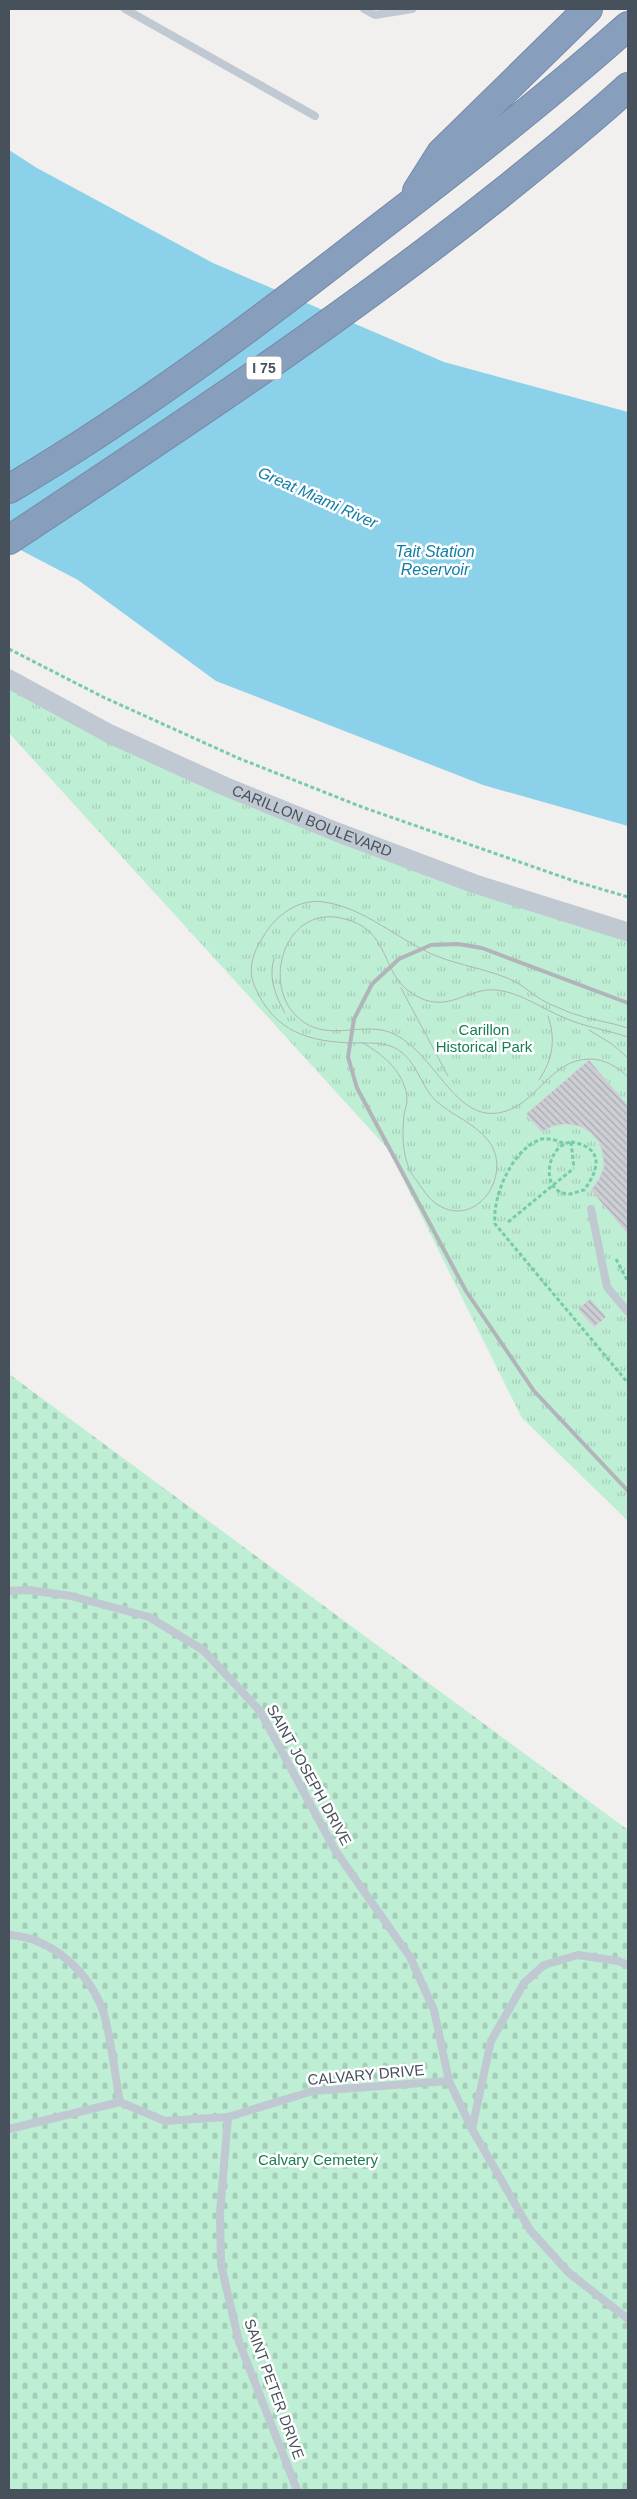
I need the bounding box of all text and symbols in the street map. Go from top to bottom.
road number: I 75 [246,356,282,379]
water label: Great Miami River [255,463,381,532]
water label: Tait Station Reservoir [395,543,475,578]
street label: CARILLON BOULEVARD [230,781,395,860]
park label: Carillon Historical Park [436,1021,533,1055]
street label: SAINT JOSEPH DRIVE [264,1702,355,1848]
street label: CALVARY DRIVE [307,2061,425,2088]
park label: Calvary Cemetery [258,2151,379,2168]
street label: SAINT PETER DRIVE [241,2316,308,2461]

